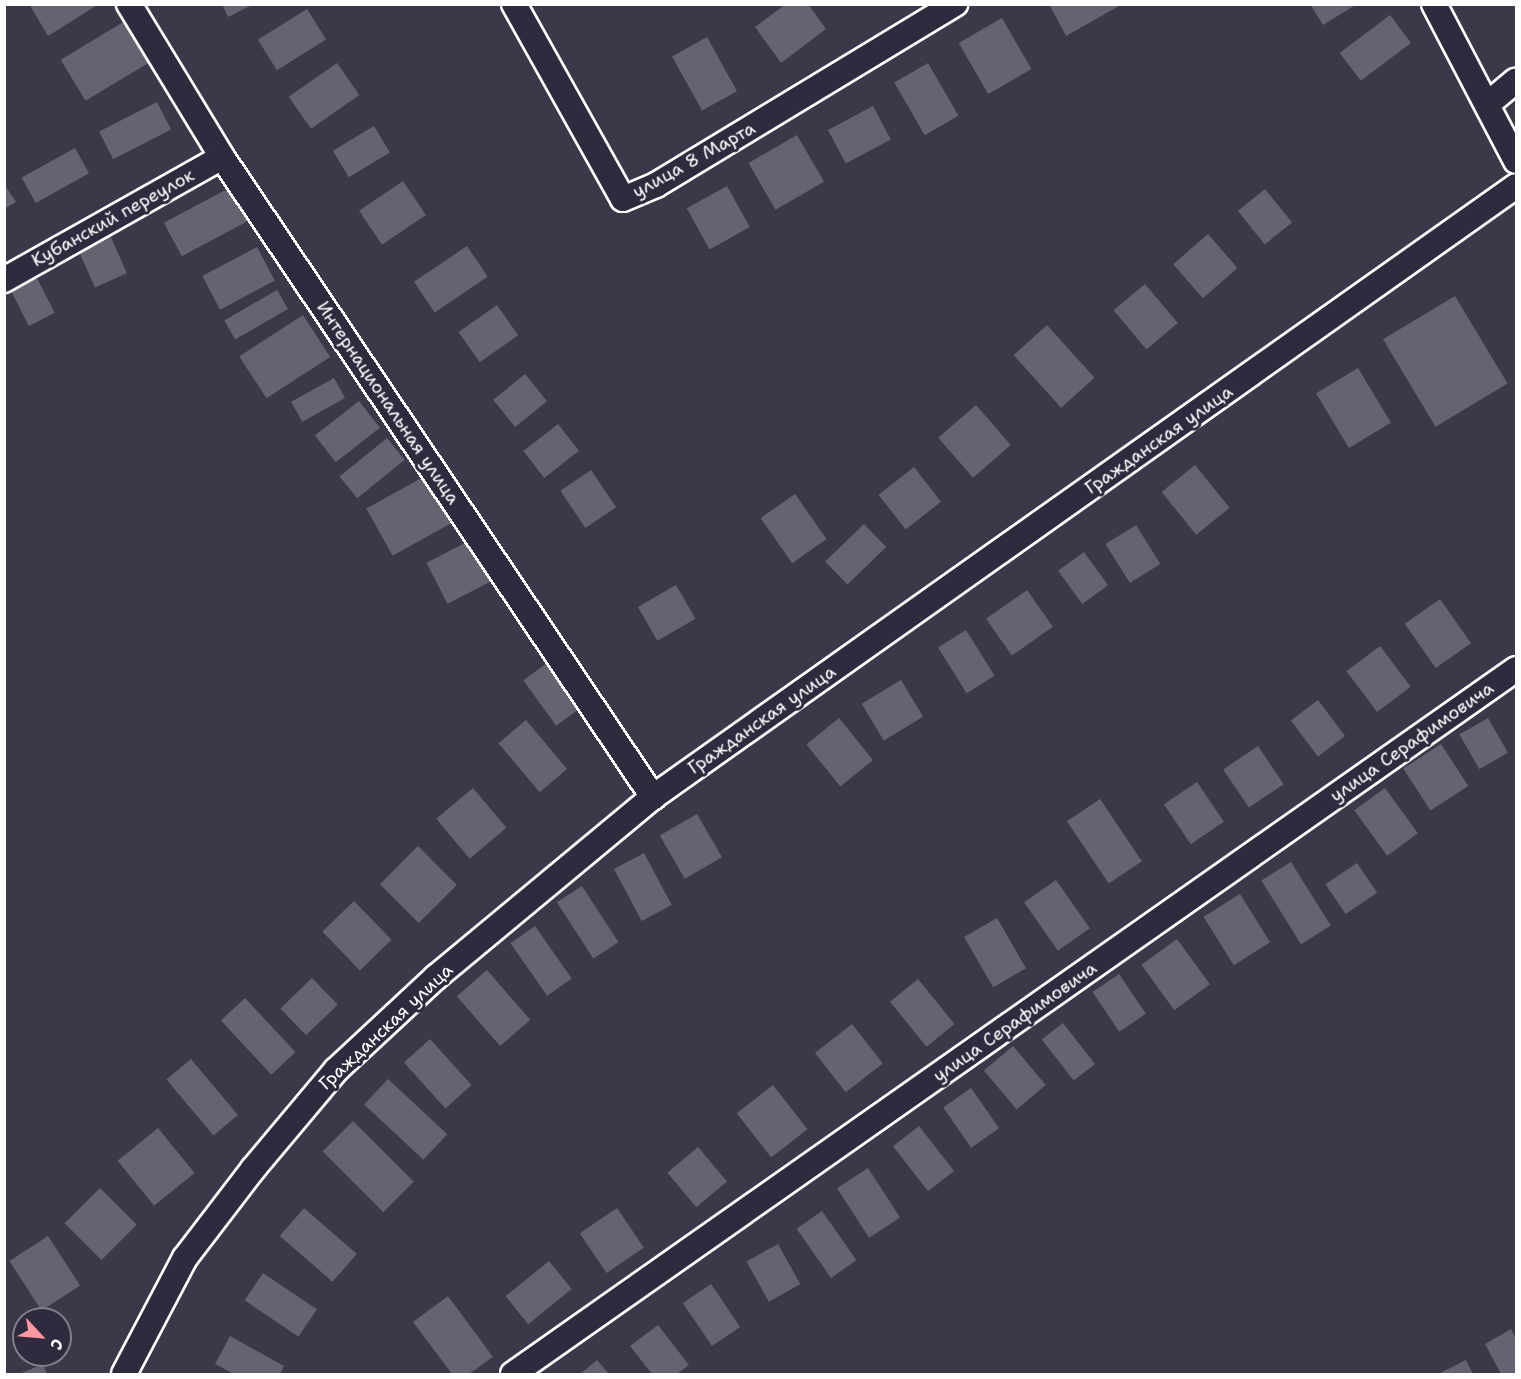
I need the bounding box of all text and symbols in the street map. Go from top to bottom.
street label: улица 8 Марта [629,117,759,203]
street label: Кубанский переулок [28,164,198,272]
street label: Интернациональная улица [312,297,464,509]
street label: Гражданская улица [1081,381,1237,499]
street label: Гражданская улица [684,661,840,779]
street label: улица Серафимовича [1326,677,1498,807]
street label: улица Серафимовича [929,957,1101,1087]
street label: Гражданская улица [315,959,457,1095]
north arrow [12,1307,72,1367]
text: С [45,1335,68,1353]

